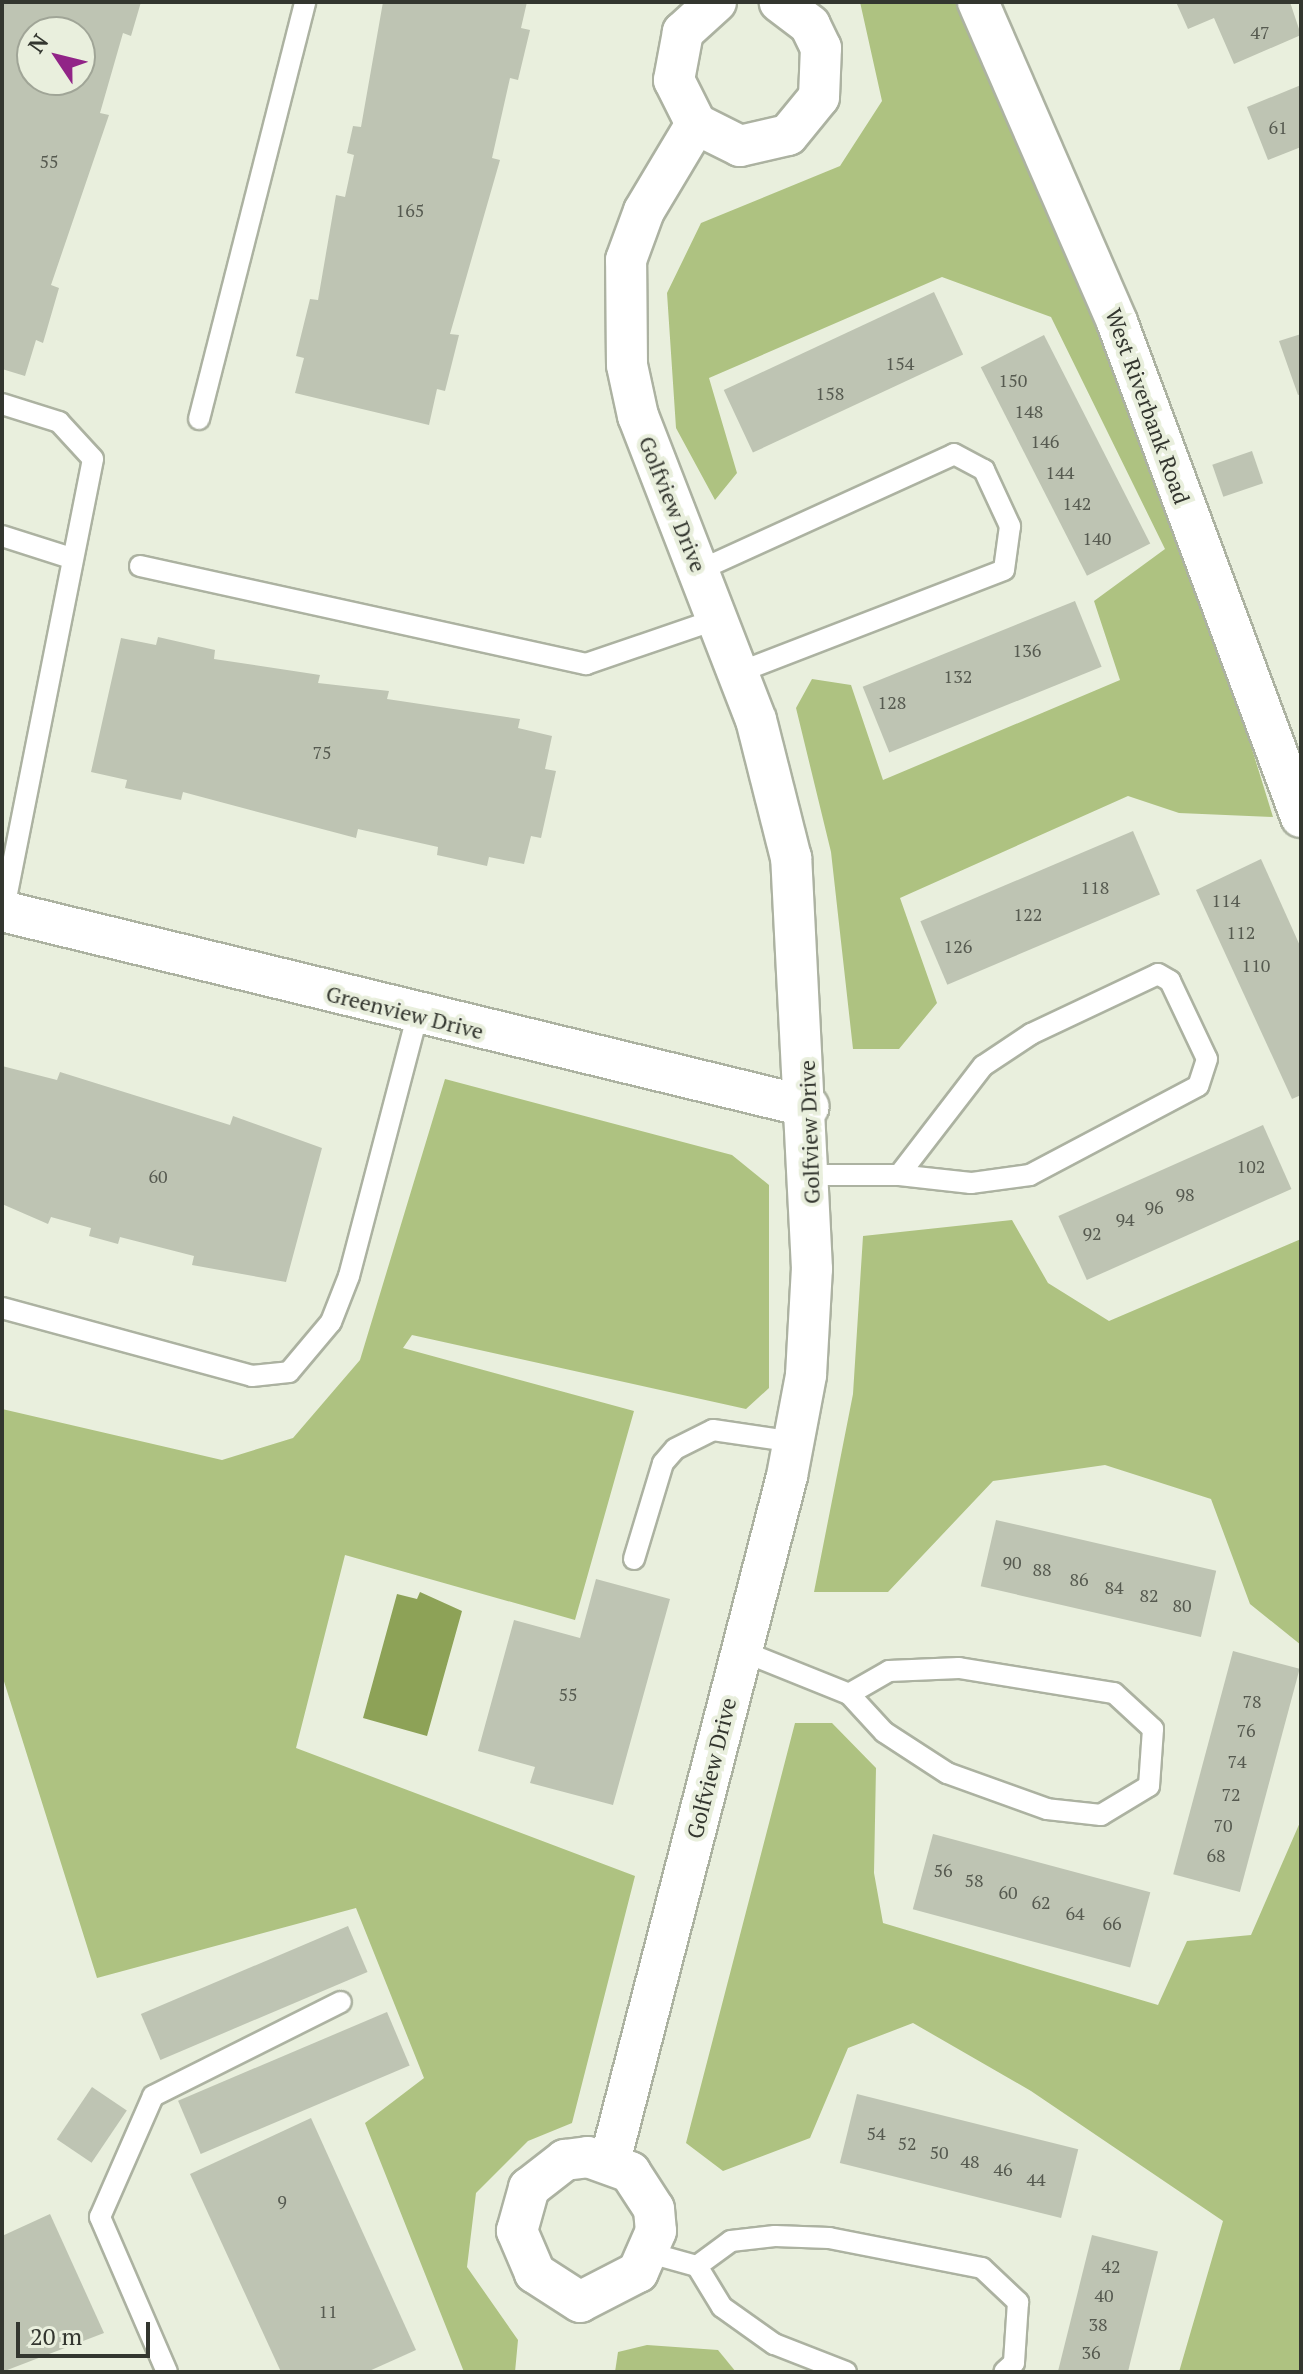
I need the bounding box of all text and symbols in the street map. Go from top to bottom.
north arrow [16,16,96,96]
house number: 47 [1250,21,1270,43]
text: N [21,28,54,58]
house number: 61 [1268,116,1288,138]
house number: 55 [39,150,59,172]
house number: 165 [396,199,424,221]
street label: West Riverbank Road [1100,305,1196,507]
house number: 154 [886,352,914,374]
house number: 150 [999,369,1027,391]
house number: 158 [816,382,844,404]
house number: 148 [1015,400,1043,422]
house number: 146 [1031,430,1059,452]
street label: Golfview Drive [634,432,712,576]
house number: 144 [1046,461,1074,483]
house number: 142 [1063,492,1091,514]
house number: 140 [1083,527,1111,549]
house number: 136 [1013,639,1041,661]
house number: 132 [944,665,972,687]
house number: 128 [878,691,906,713]
house number: 75 [312,741,332,763]
house number: 118 [1081,876,1109,898]
house number: 114 [1212,889,1240,911]
house number: 122 [1014,903,1042,925]
house number: 112 [1227,921,1255,943]
house number: 126 [944,935,972,957]
house number: 110 [1242,954,1270,976]
street label: Greenview Drive [323,980,487,1044]
street label: Golfview Drive [793,1060,825,1204]
house number: 102 [1237,1155,1265,1177]
house number: 60 [148,1165,168,1187]
house number: 98 [1175,1183,1195,1205]
house number: 96 [1144,1196,1164,1218]
house number: 94 [1115,1208,1135,1230]
house number: 92 [1082,1222,1102,1244]
house number: 90 [1002,1551,1022,1573]
house number: 88 [1032,1558,1052,1580]
house number: 86 [1069,1568,1089,1590]
house number: 84 [1104,1576,1124,1598]
house number: 82 [1139,1584,1159,1606]
house number: 80 [1172,1594,1192,1616]
house number: 55 [558,1683,578,1705]
house number: 78 [1242,1690,1262,1712]
street label: Golfview Drive [681,1695,741,1841]
house number: 76 [1236,1719,1256,1741]
house number: 74 [1227,1750,1247,1772]
house number: 72 [1221,1783,1241,1805]
house number: 70 [1213,1814,1233,1836]
house number: 68 [1206,1844,1226,1866]
house number: 56 [933,1859,953,1881]
house number: 58 [964,1869,984,1891]
house number: 60 [998,1881,1018,1903]
house number: 62 [1031,1891,1051,1913]
house number: 64 [1065,1902,1085,1924]
house number: 66 [1102,1912,1122,1934]
house number: 54 [866,2122,886,2144]
house number: 52 [897,2132,917,2154]
house number: 50 [929,2141,949,2163]
house number: 48 [960,2150,980,2172]
house number: 46 [993,2158,1013,2180]
house number: 44 [1026,2168,1046,2190]
house number: 9 [277,2190,287,2212]
house number: 42 [1101,2255,1121,2277]
house number: 40 [1094,2284,1114,2306]
house number: 11 [318,2300,338,2322]
scale bar [20,2306,154,2356]
house number: 38 [1088,2313,1108,2335]
text: 20 m [30,2320,82,2352]
house number: 36 [1081,2341,1101,2363]

